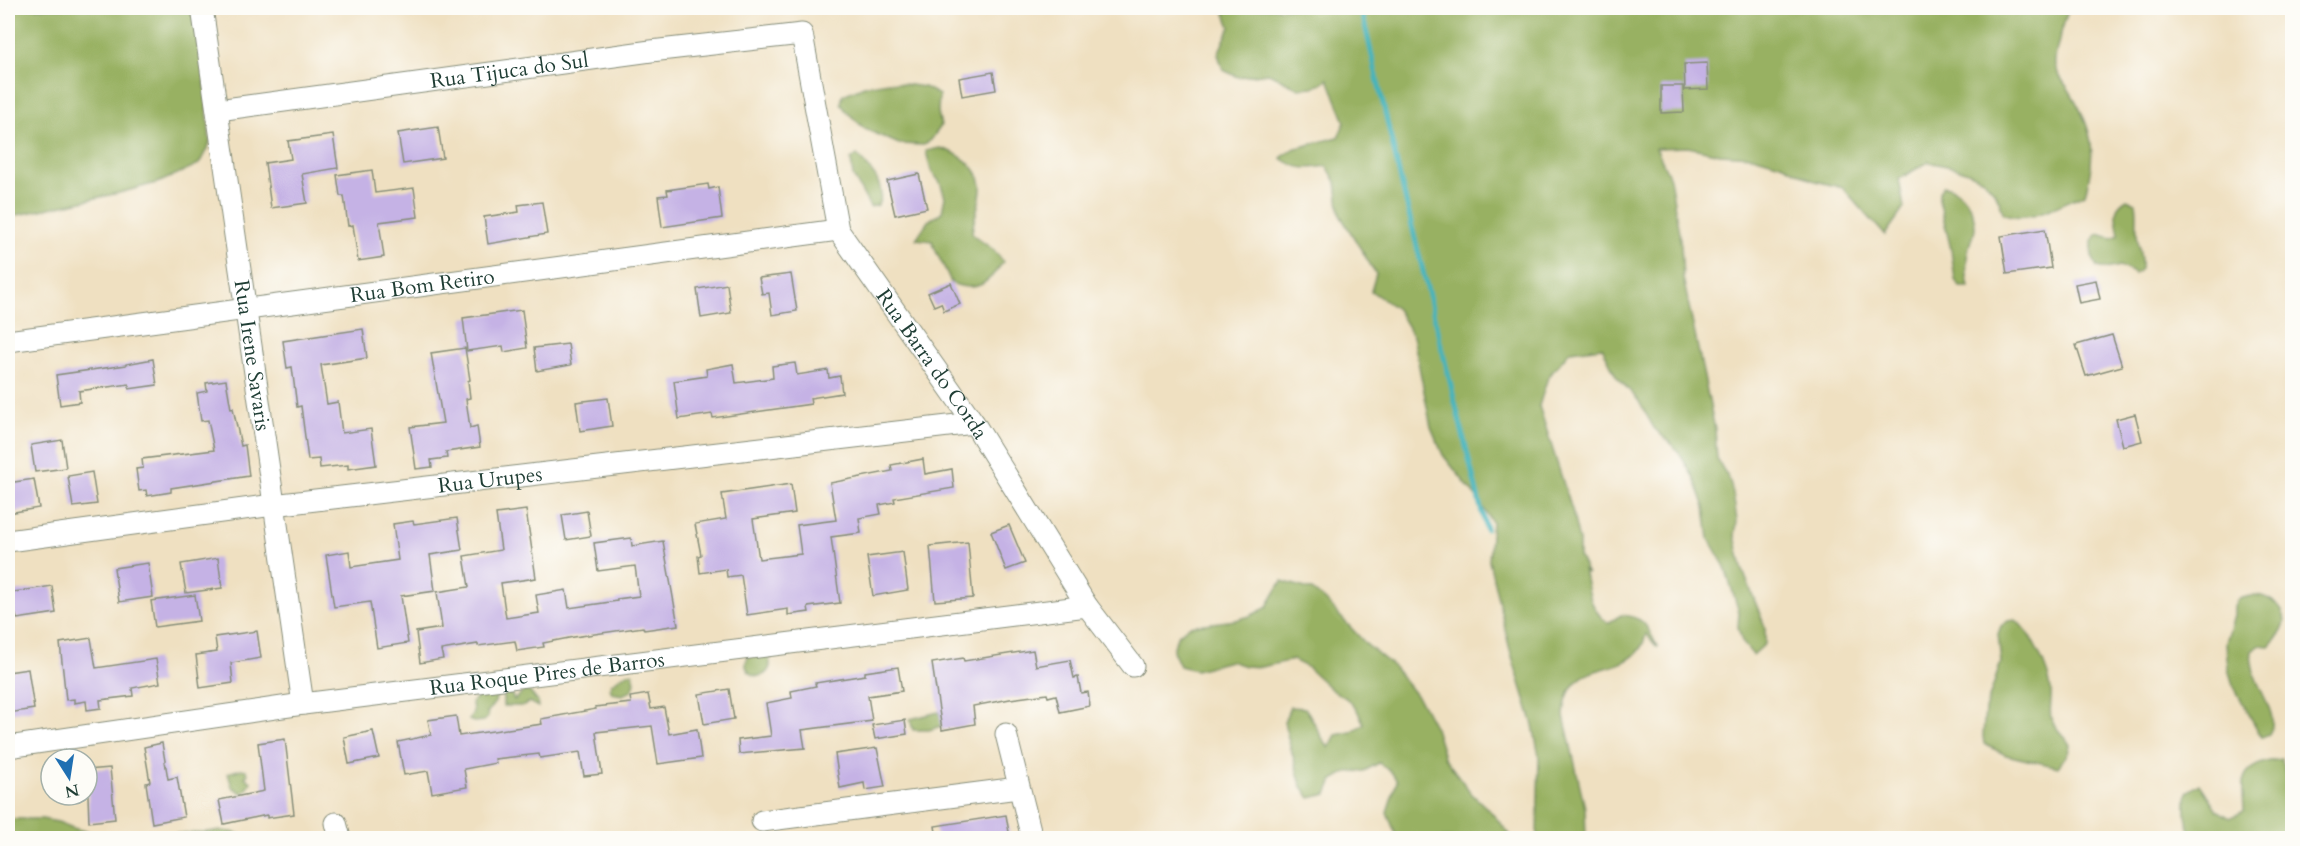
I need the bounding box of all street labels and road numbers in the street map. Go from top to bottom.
street label: Rua Tijuca do Sul [428,45,590,95]
street label: Rua Bom Retiro [348,262,496,310]
street label: Rua Irene Savaris [227,278,278,433]
street label: Rua Barra do Corda [869,283,995,445]
street label: Rua Urupes [436,459,544,500]
street label: Rua Roque Pires de Barros [428,644,666,703]

